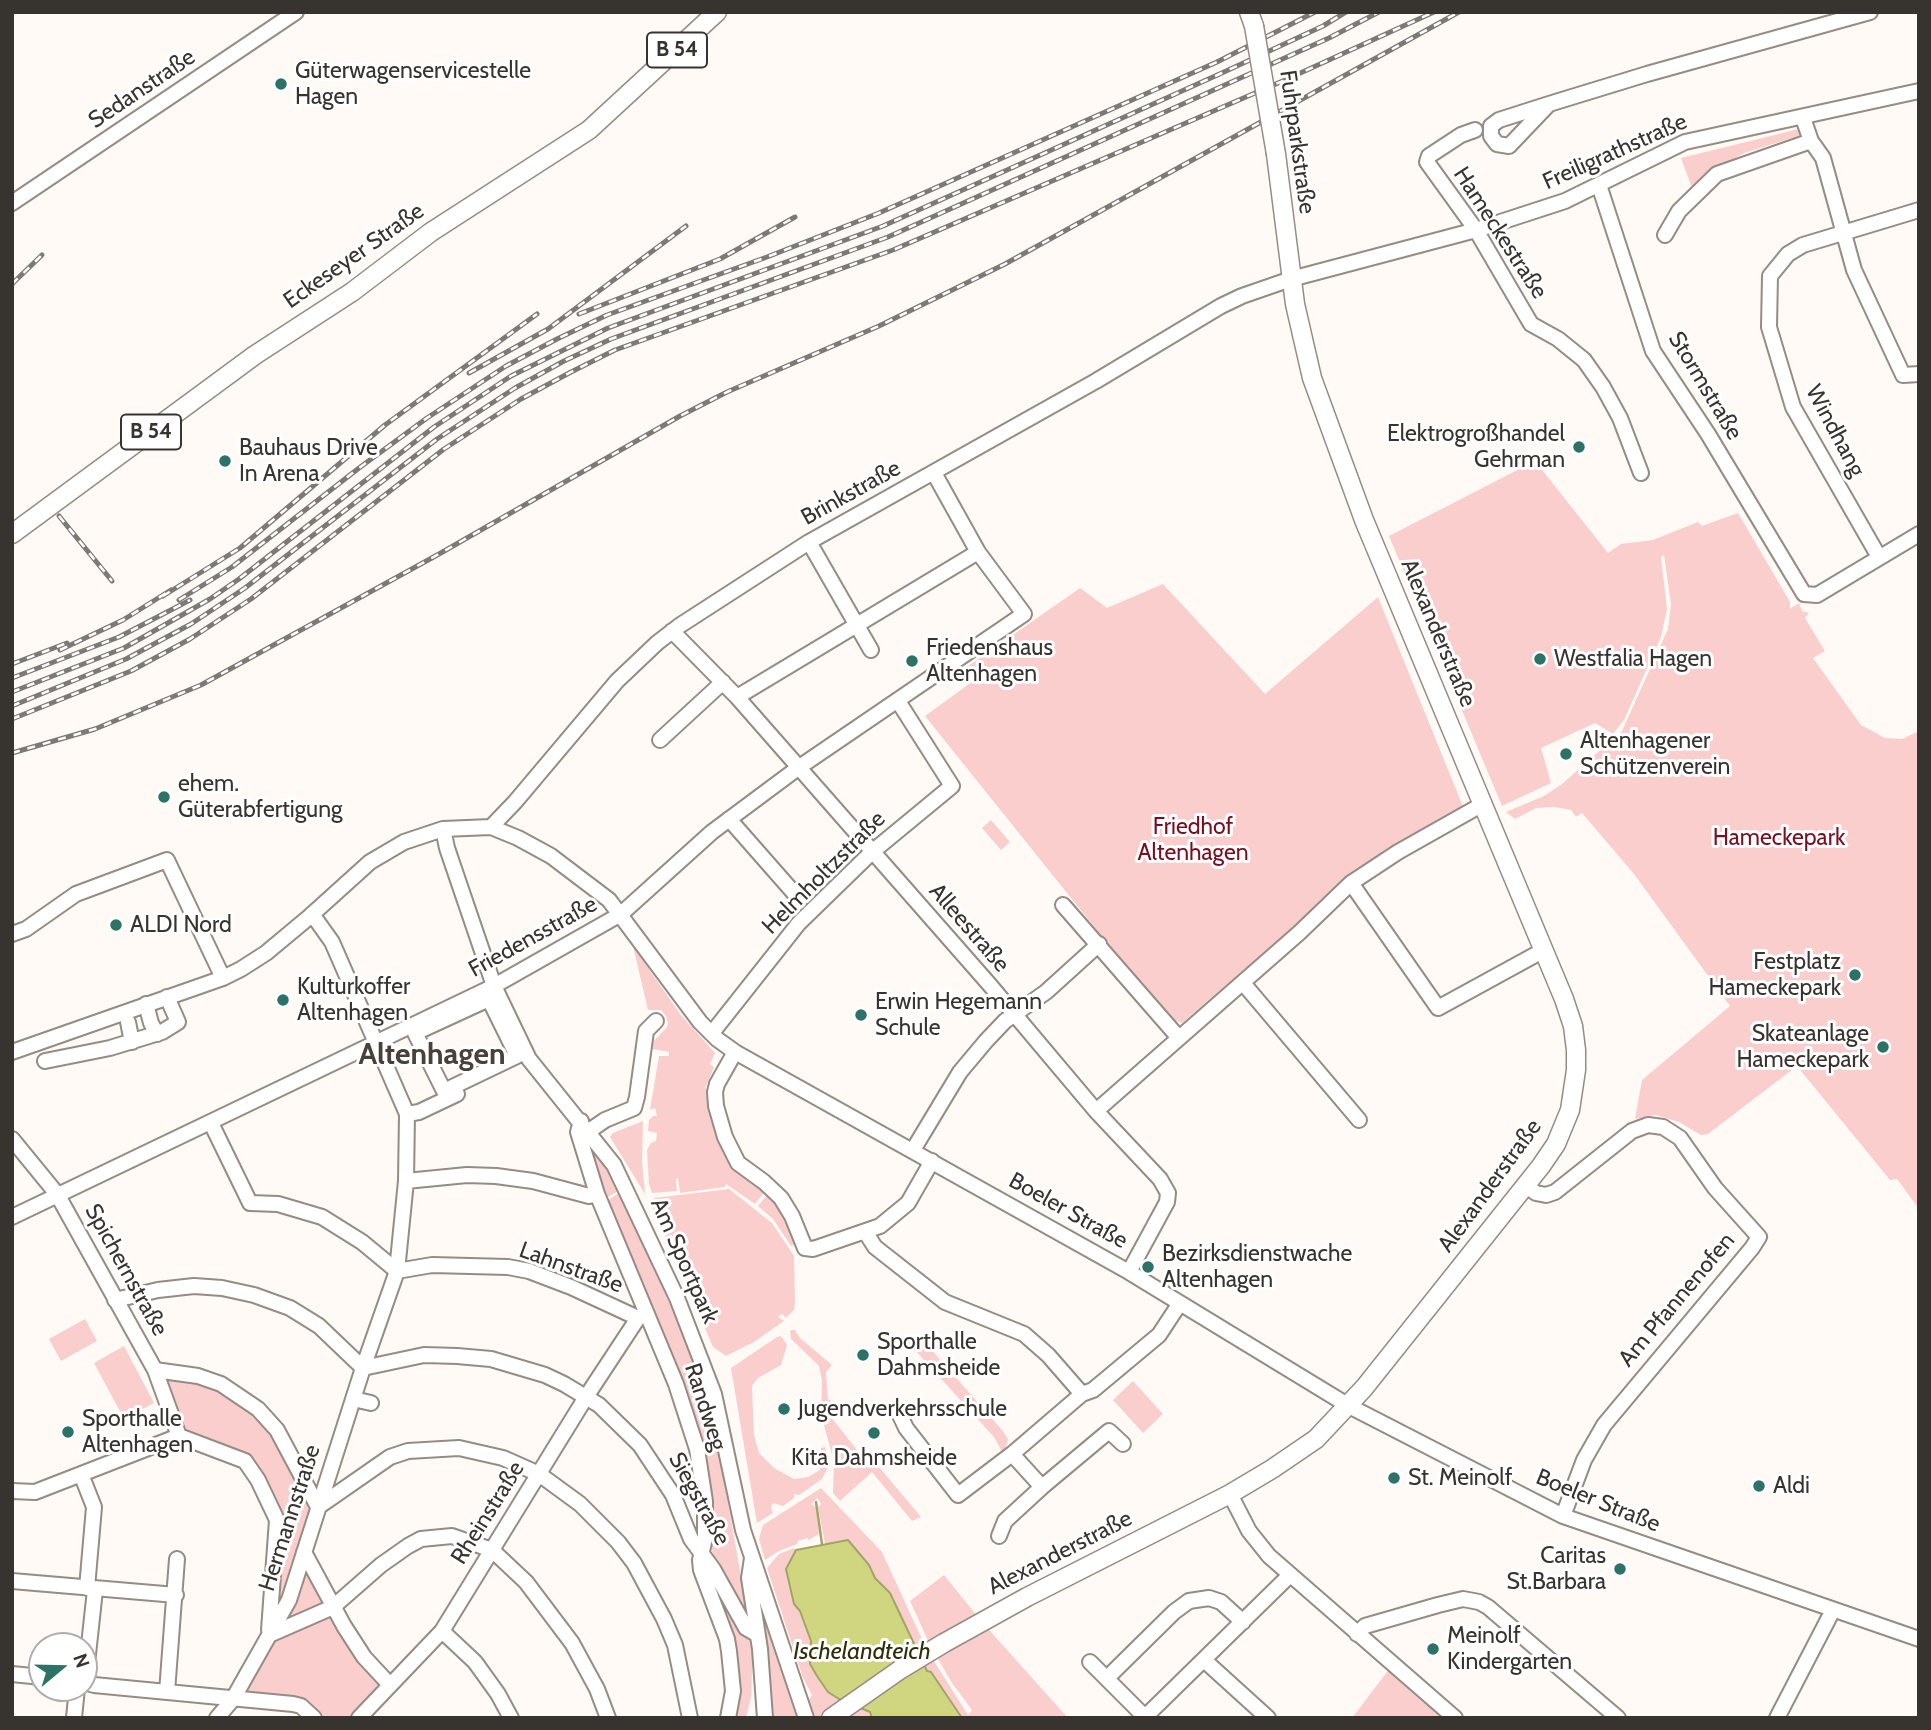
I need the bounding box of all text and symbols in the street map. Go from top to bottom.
road number: B 54 [647,32,707,68]
street label: Sedanstraße [84,43,200,135]
place label: Güterwagenservicestelle Hagen [295,57,531,111]
street label: Fuhrparkstraße [1273,68,1321,216]
marker: Güterwagenservicestelle Hagen [273,76,289,92]
street label: Freiligrathstraße [1539,108,1691,196]
street label: Hameckestraße [1447,162,1553,304]
street label: Eckeseyer Straße [278,197,430,315]
street label: Stormstraße [1662,327,1748,445]
street label: Windhang [1799,380,1871,482]
road number: B 54 [121,414,181,450]
place label: Elektrogroßhandel Gehrman [1387,420,1565,474]
place label: Bauhaus Drive In Arena [239,434,378,488]
marker: Elektrogroßhandel Gehrman [1571,439,1587,455]
marker: Bauhaus Drive In Arena [217,453,233,469]
street label: Brinkstraße [797,454,905,532]
street label: Alexanderstraße [1394,555,1482,711]
place label: Friedenshaus Altenhagen [926,634,1053,688]
place label: Westfalia Hagen [1554,645,1712,673]
marker: Westfalia Hagen [1532,651,1548,667]
marker: Friedenshaus Altenhagen [904,653,920,669]
place label: Altenhagener Schützenverein [1580,727,1730,781]
marker: Altenhagener Schützenverein [1558,746,1574,762]
place label: ehem. Güterabfertigung [178,770,342,824]
marker: ehem. Güterabfertigung [156,789,172,805]
street label: Helmholtzstraße [757,806,891,940]
park label: Friedhof Altenhagen [1137,813,1249,867]
park label: Hameckepark [1713,824,1845,852]
street label: Alleestraße [923,878,1015,978]
street label: Friedensstraße [464,890,602,984]
place label: ALDI Nord [130,911,232,939]
marker: ALDI Nord [108,917,124,933]
place label: Festplatz Hameckepark [1709,948,1841,1002]
marker: Festplatz Hameckepark [1847,967,1863,983]
place label: Kulturkoffer Altenhagen [297,973,410,1027]
place label: Erwin Hegemann Schule [875,988,1042,1042]
marker: Kulturkoffer Altenhagen [275,992,291,1008]
marker: Erwin Hegemann Schule [853,1007,869,1023]
place label: Skateanlage Hameckepark [1737,1020,1869,1074]
district label: Altenhagen [359,1037,505,1073]
marker: Skateanlage Hameckepark [1875,1039,1891,1055]
street label: Alexanderstraße [1432,1114,1548,1258]
street label: Boeler Straße [1004,1167,1132,1255]
street label: Am Sportpark [644,1194,724,1328]
street label: Spichernstraße [79,1199,173,1341]
street label: Am Pfannenofen [1613,1228,1741,1372]
street label: Lahnstraße [515,1237,627,1299]
place label: Bezirksdienstwache Altenhagen [1162,1240,1352,1294]
marker: Bezirksdienstwache Altenhagen [1140,1259,1156,1275]
place label: Sporthalle Dahmsheide [877,1328,1000,1382]
marker: Sporthalle Dahmsheide [855,1347,871,1363]
street label: Randweg [678,1360,732,1454]
place label: Jugendverkehrsschule [798,1395,1007,1423]
marker: Jugendverkehrsschule [776,1401,792,1417]
place label: Sporthalle Altenhagen [82,1405,193,1459]
marker: Sporthalle Altenhagen [60,1424,76,1440]
marker: Kita Dahmsheide [866,1425,882,1441]
street label: Hermannstraße [253,1441,327,1595]
place label: Kita Dahmsheide [791,1444,957,1472]
street label: Siegstraße [662,1448,736,1550]
street label: Rheinstraße [446,1456,530,1570]
place label: St. Meinolf [1408,1464,1512,1492]
street label: Boeler Straße [1532,1464,1664,1538]
marker: St. Meinolf [1386,1470,1402,1486]
place label: Aldi [1773,1472,1810,1500]
marker: Aldi [1751,1478,1767,1494]
street label: Alexanderstraße [983,1505,1137,1601]
place label: Caritas St.Barbara [1506,1542,1606,1596]
marker: Caritas St.Barbara [1612,1561,1628,1577]
place label: Meinolf Kindergarten [1447,1622,1572,1676]
north arrow [28,1632,98,1702]
water label: Ischelandteich [793,1638,931,1666]
marker: Meinolf Kindergarten [1425,1641,1441,1657]
text: N [68,1651,94,1671]

